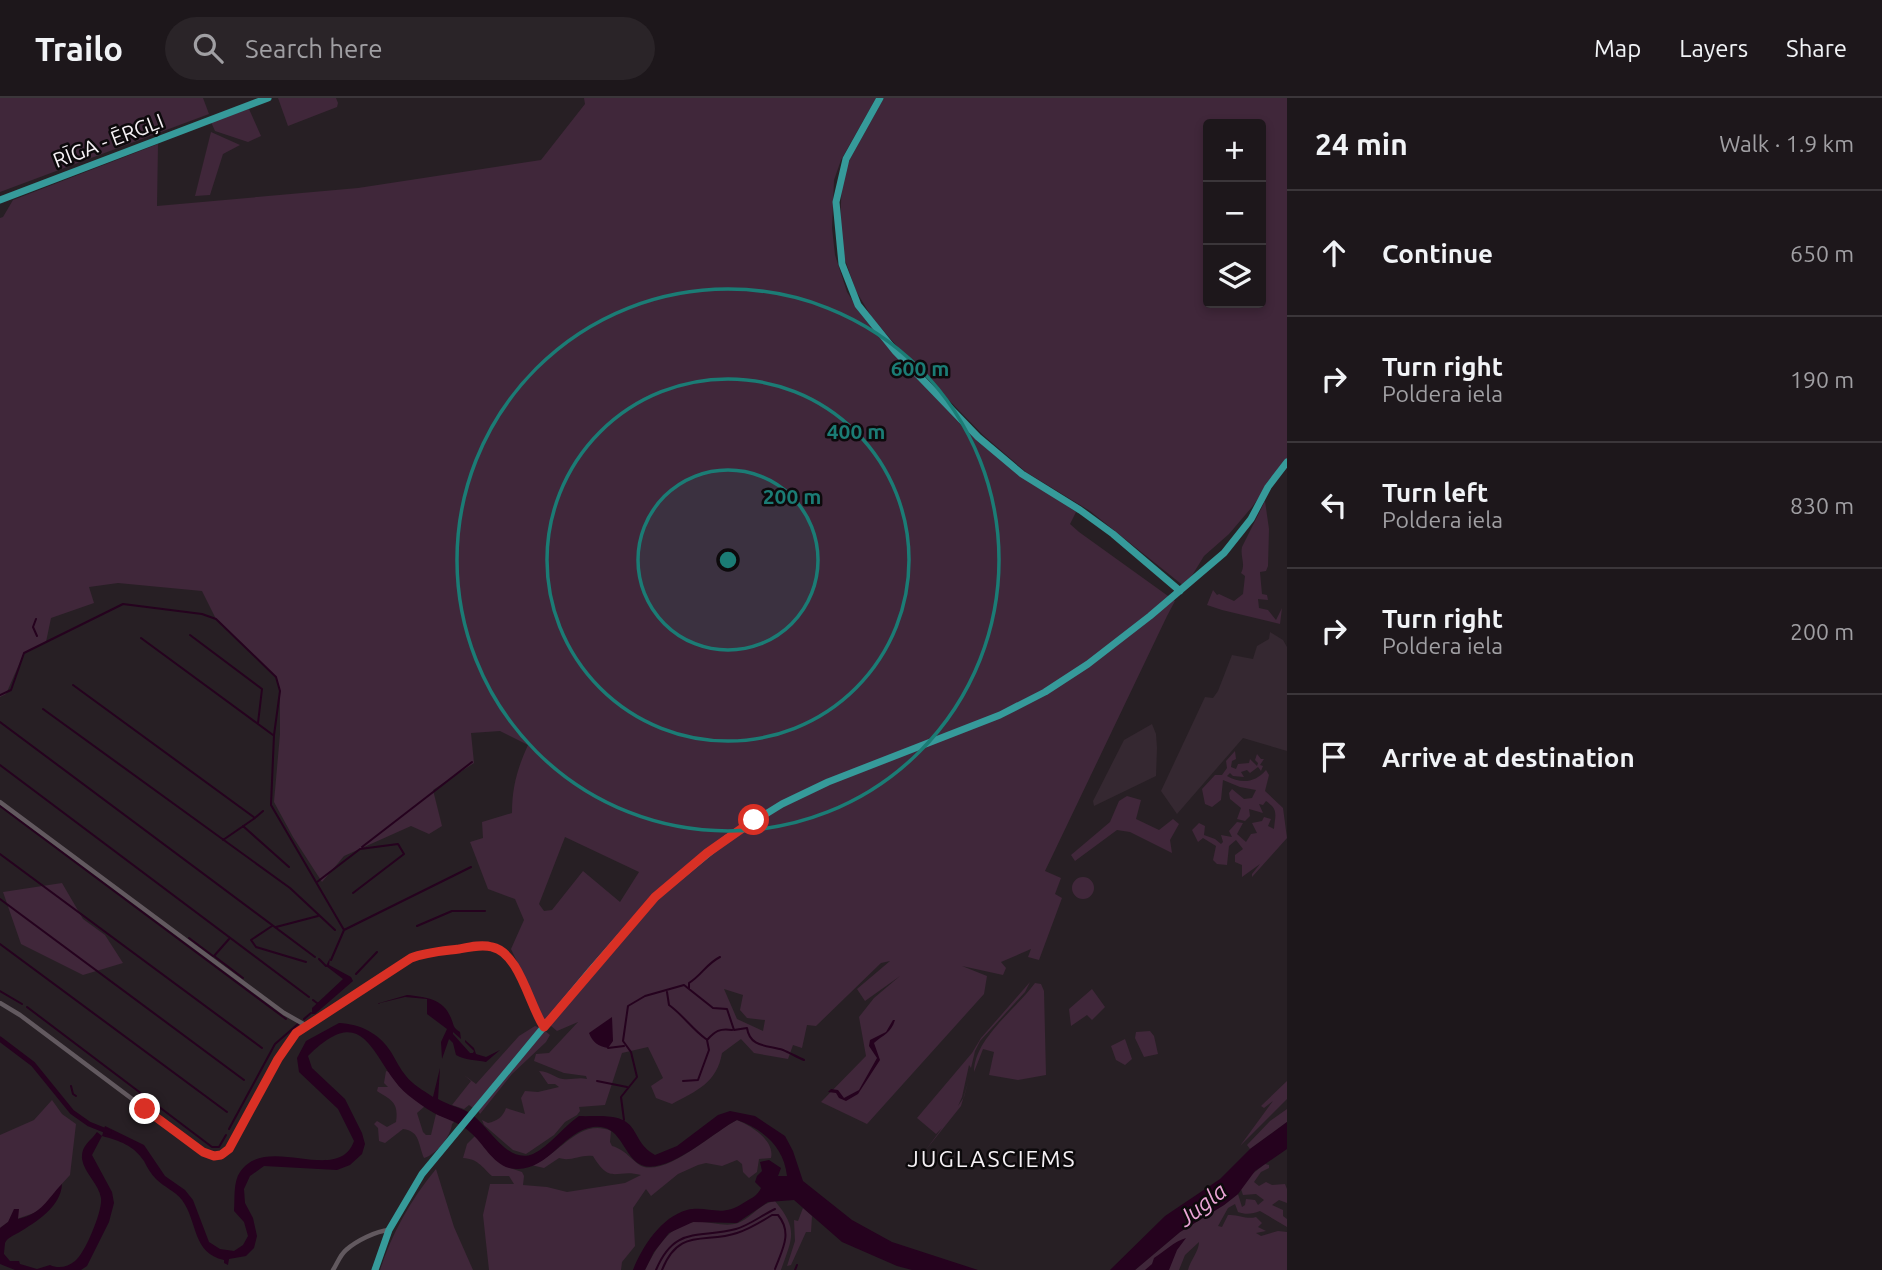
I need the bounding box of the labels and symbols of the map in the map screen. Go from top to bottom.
street label: RĪGA - ĒRGĻI [49,108,167,172]
text: 600 m [891,356,949,380]
text: 400 m [827,419,885,443]
text: 200 m [763,484,821,508]
centre of rings [716,548,740,572]
route start [738,804,769,835]
route end [129,1093,160,1124]
district label: JUGLASCIEMS [908,1146,1076,1171]
water label: Jugla [1172,1177,1231,1231]

